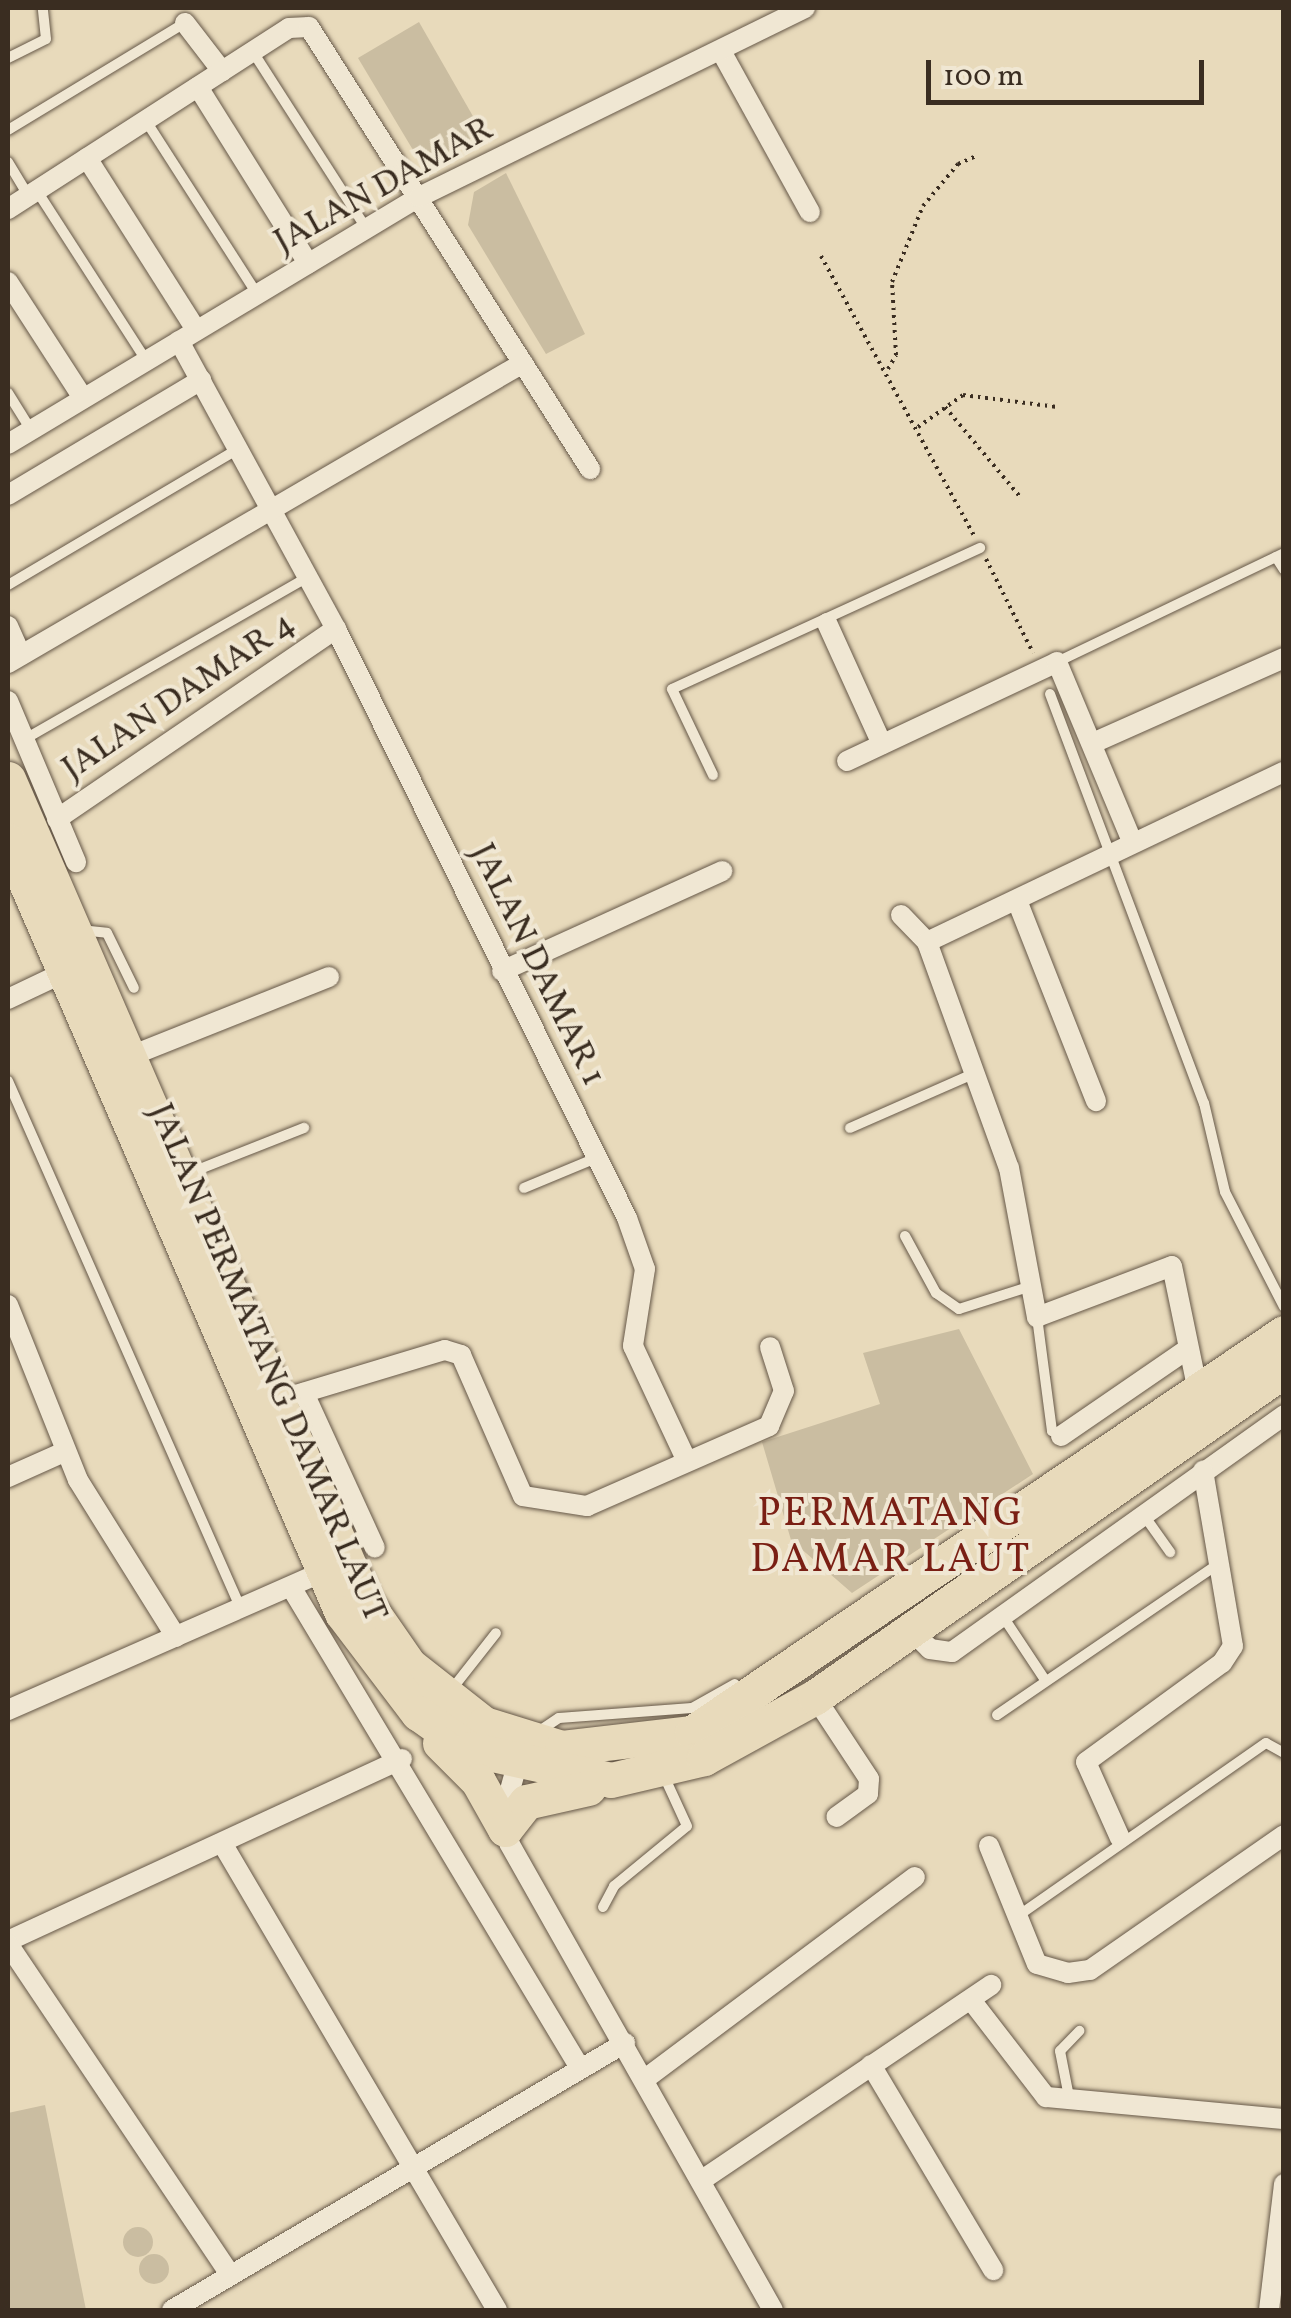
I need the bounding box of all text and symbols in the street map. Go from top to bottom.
scale bar [931,40,1208,102]
text: 100 m [943,56,1024,98]
street label: JALAN DAMAR [267,108,501,264]
street label: JALAN DAMAR 4 [55,604,303,790]
street label: JALAN DAMAR 1 [460,837,614,1093]
street label: JALAN PERMATANG DAMAR LAUT [138,1097,396,1629]
district label: PERMATANG DAMAR LAUT [750,1491,1032,1585]

